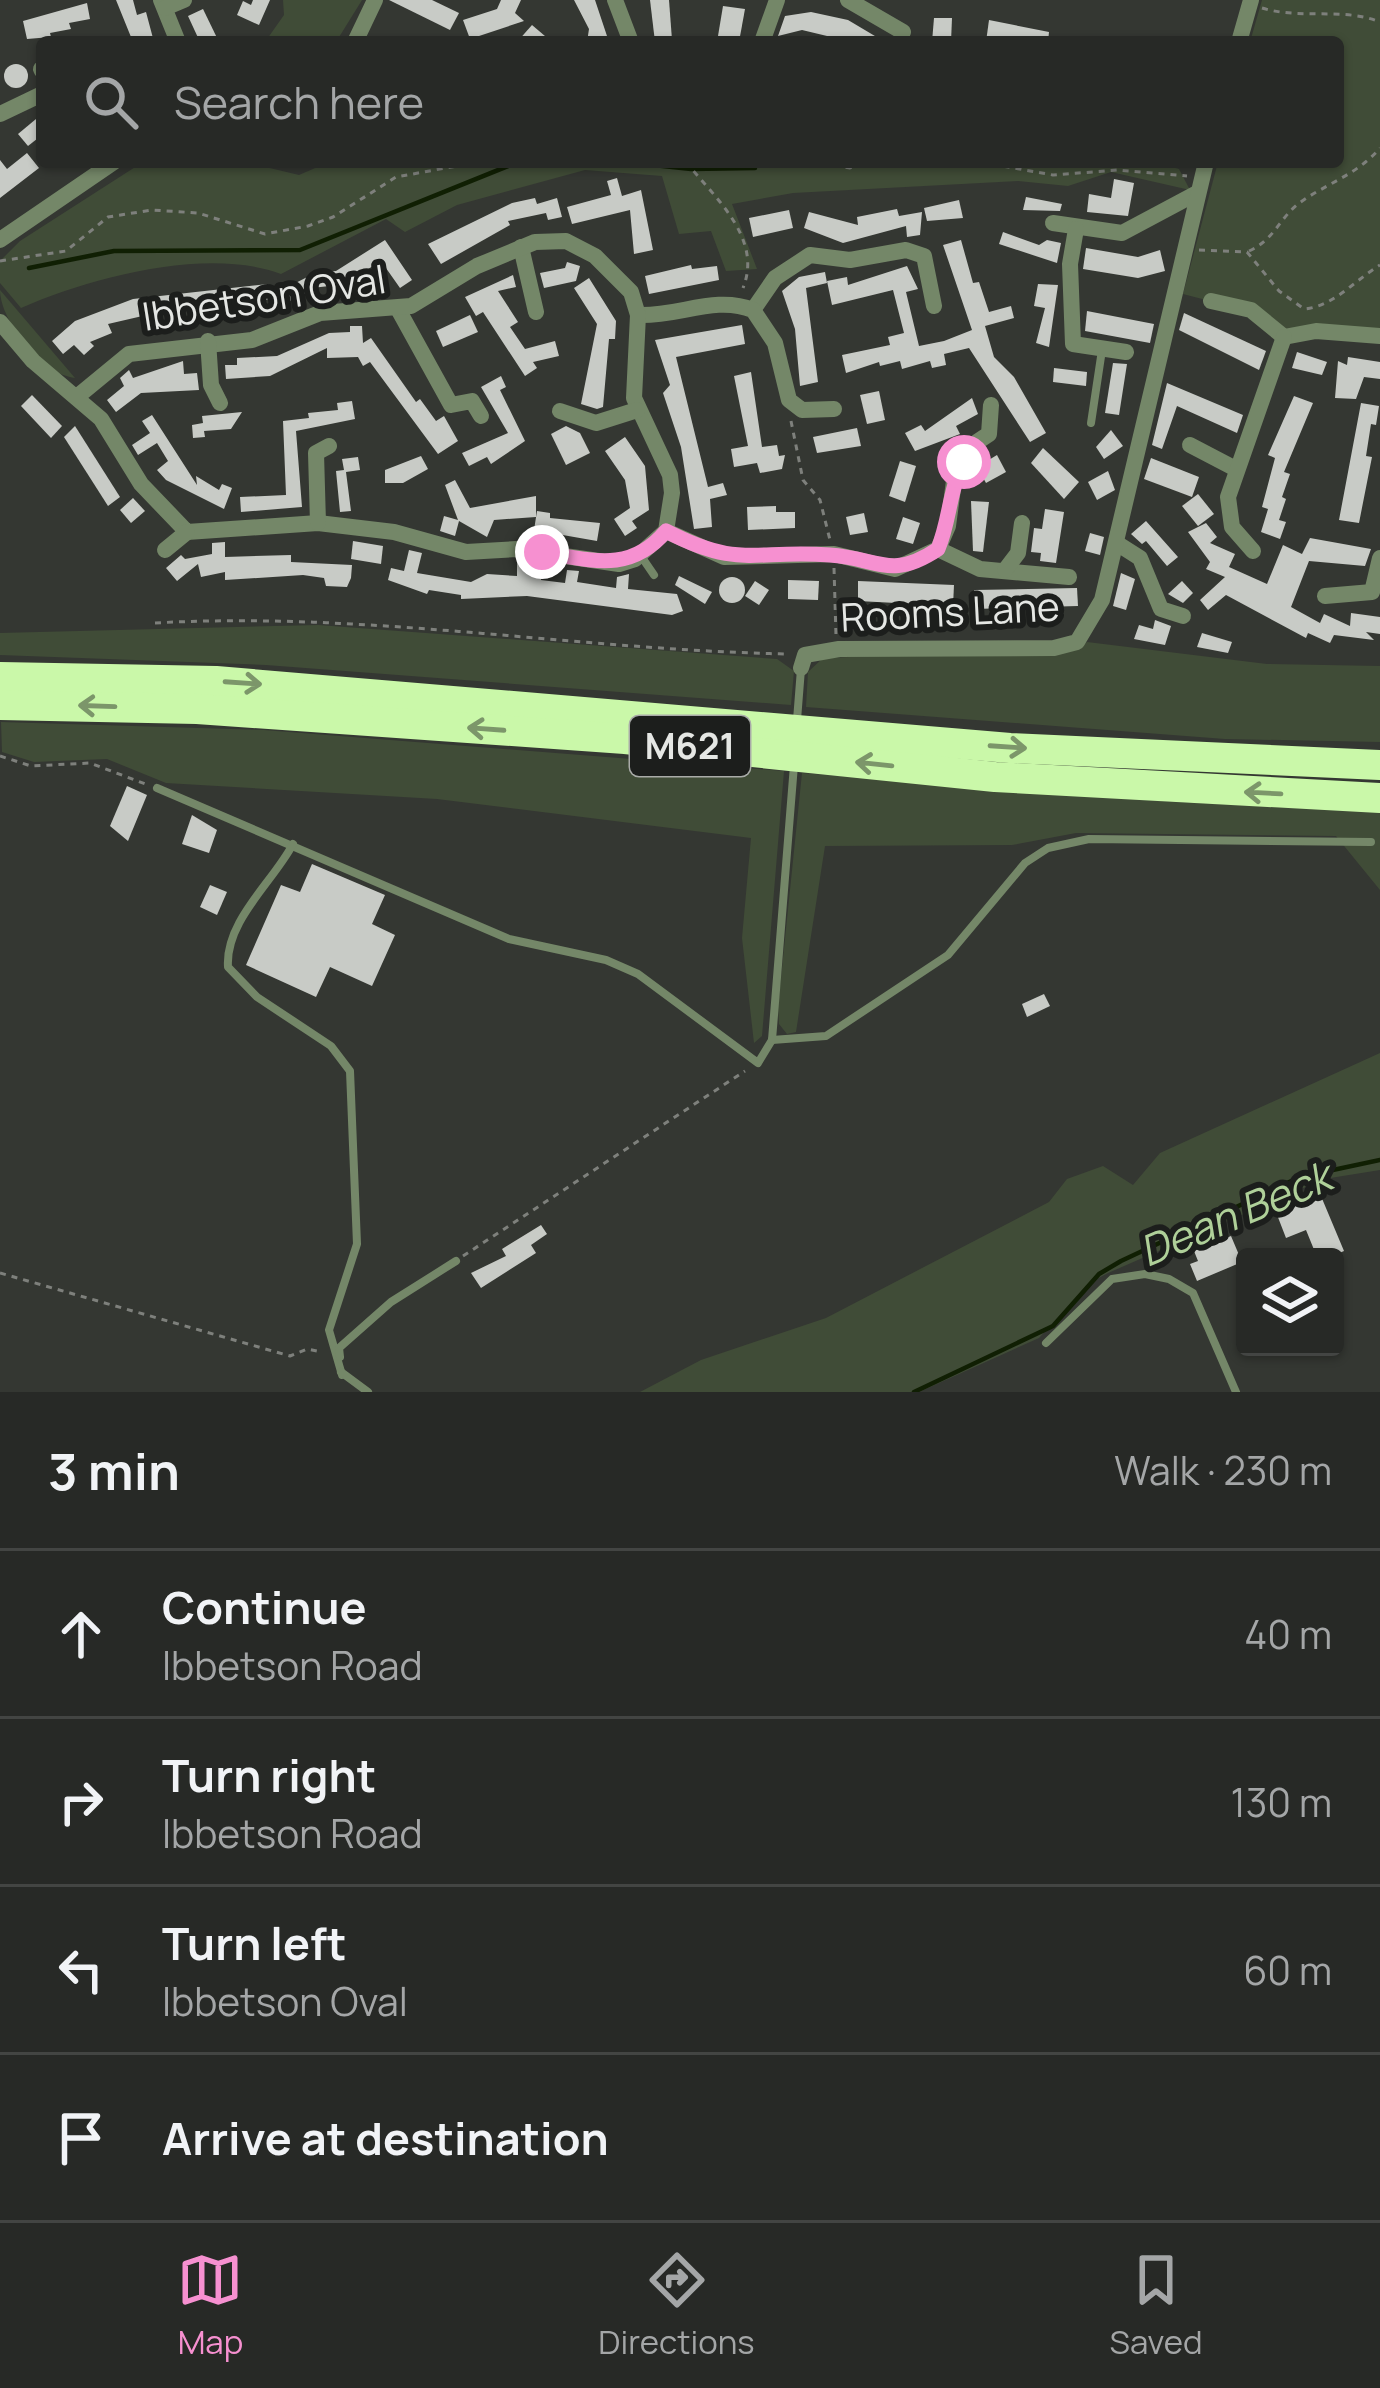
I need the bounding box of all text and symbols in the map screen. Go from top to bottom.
search box [36,36,1344,168]
icon: search [78,69,144,135]
text: Search here [174,71,424,133]
street label: Ibbetson Oval [138,251,389,343]
route start [937,435,991,489]
route end [515,525,569,579]
street label: Rooms Lane [839,578,1061,644]
one-way arrow [223,671,262,694]
one-way arrow [78,694,117,717]
road number: M621 [630,716,750,776]
one-way arrow [467,718,506,741]
one-way arrow [988,736,1027,759]
one-way arrow [855,753,894,775]
one-way arrow [1244,781,1283,804]
water label: Dean Beck [1130,1145,1344,1280]
map controls [1236,1248,1344,1356]
button: layers [1236,1248,1344,1356]
text: 3 min [48,1436,180,1505]
text: Walk · 230 m [1114,1443,1332,1497]
text: Continue [162,1576,367,1638]
icon: ahead [48,1601,114,1667]
text: 40 m [1244,1607,1332,1661]
text: Ibbetson Road [162,1638,423,1692]
text: Turn right [162,1744,376,1806]
icon: right [48,1769,114,1835]
text: 130 m [1231,1775,1332,1829]
text: Ibbetson Road [162,1806,423,1860]
text: Turn left [162,1912,347,1974]
icon: left [48,1937,114,2003]
text: 60 m [1243,1943,1332,1997]
text: Ibbetson Oval [162,1974,408,2028]
icon: arrive [48,2105,114,2171]
text: Arrive at destination [162,2107,609,2169]
tab: Map [177,2247,243,2364]
tab: Directions [598,2247,755,2364]
tab: Saved [1110,2247,1203,2364]

